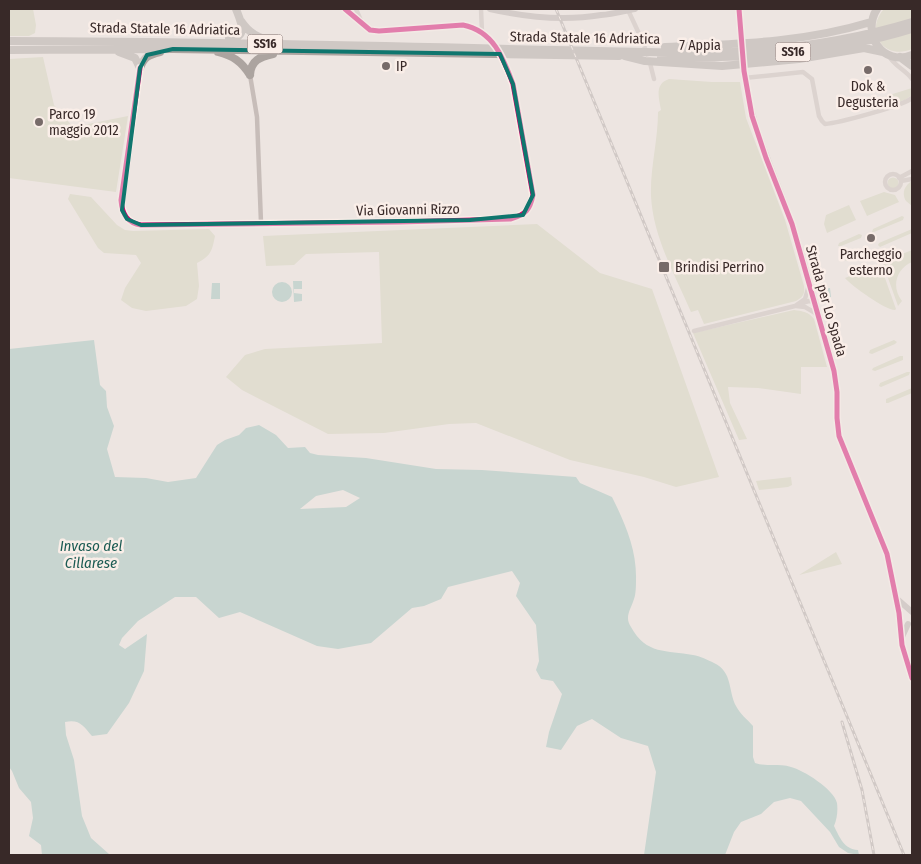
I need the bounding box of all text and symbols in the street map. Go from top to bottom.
street label: Strada Statale 16 Adriatica [90,19,240,39]
street label: Strada Statale 16 Adriatica [510,28,660,48]
road number: SS16 [248,34,282,54]
street label: 7 Appia [679,37,721,54]
road number: SS16 [776,42,810,62]
place label: IP [396,58,407,75]
marker: IP [380,60,392,72]
marker: Dok & Degusteria [862,64,874,76]
place label: Dok & Degusteria [837,78,899,111]
place label: Parco 19 maggio 2012 [49,106,119,139]
marker: Parco 19 maggio 2012 [33,116,45,128]
street label: Via Giovanni Rizzo [356,201,460,219]
marker: Parcheggio esterno [865,232,877,244]
street label: Strada per Lo Spada [802,243,850,359]
place label: Parcheggio esterno [840,246,902,279]
place label: Brindisi Perrino [675,259,764,276]
marker: Brindisi Perrino [657,260,671,274]
water label: Invaso del Cillarese [60,537,122,572]

